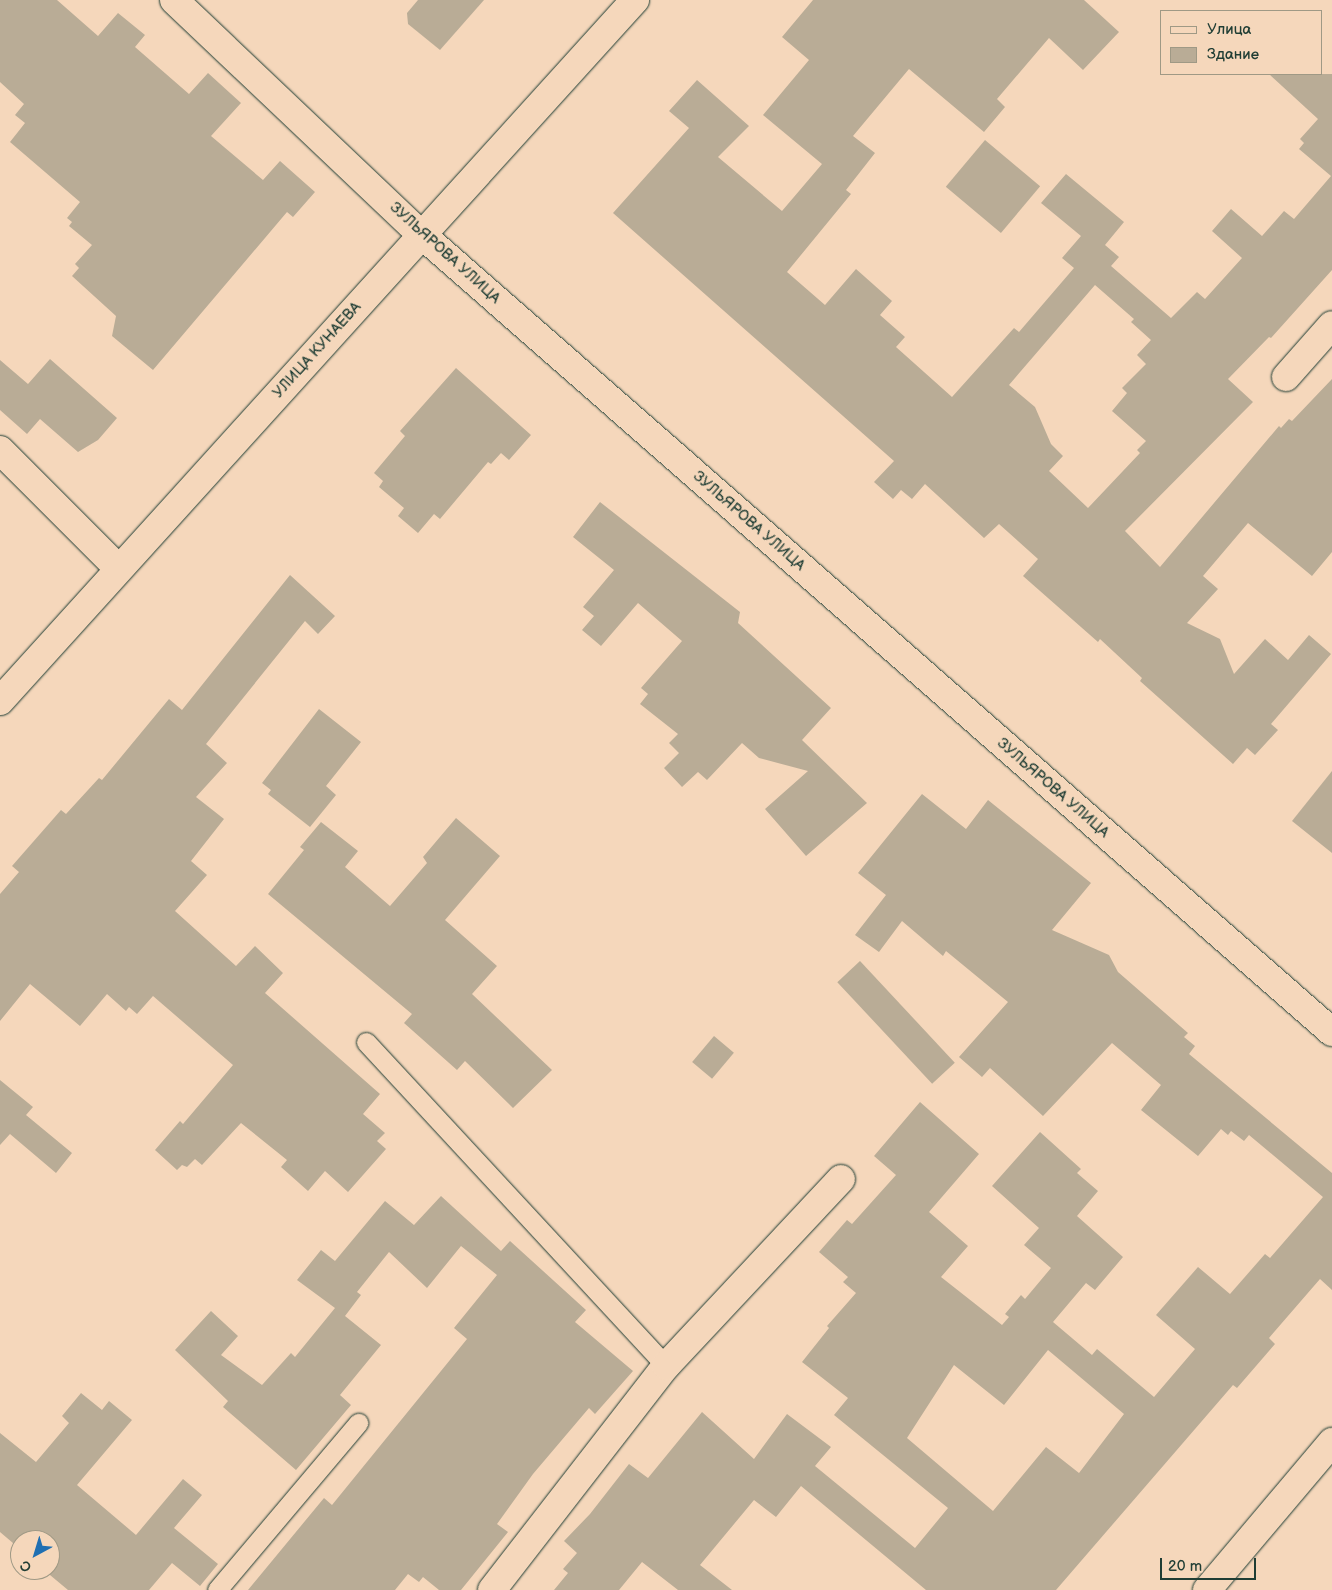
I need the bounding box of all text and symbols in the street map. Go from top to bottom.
legend [1160,10,1322,75]
text: Улица [1207,20,1251,39]
text: Здание [1207,45,1259,64]
street label: ЗУЛЬЯРОВА УЛИЦА [386,199,504,307]
street label: УЛИЦА КУНАЕВА [269,298,365,402]
street label: ЗУЛЬЯРОВА УЛИЦА [689,467,809,575]
street label: ЗУЛЬЯРОВА УЛИЦА [993,734,1113,842]
north arrow [10,1530,60,1580]
scale bar [1162,1548,1258,1580]
text: С [17,1557,35,1576]
text: 20 m [1168,1557,1202,1576]

